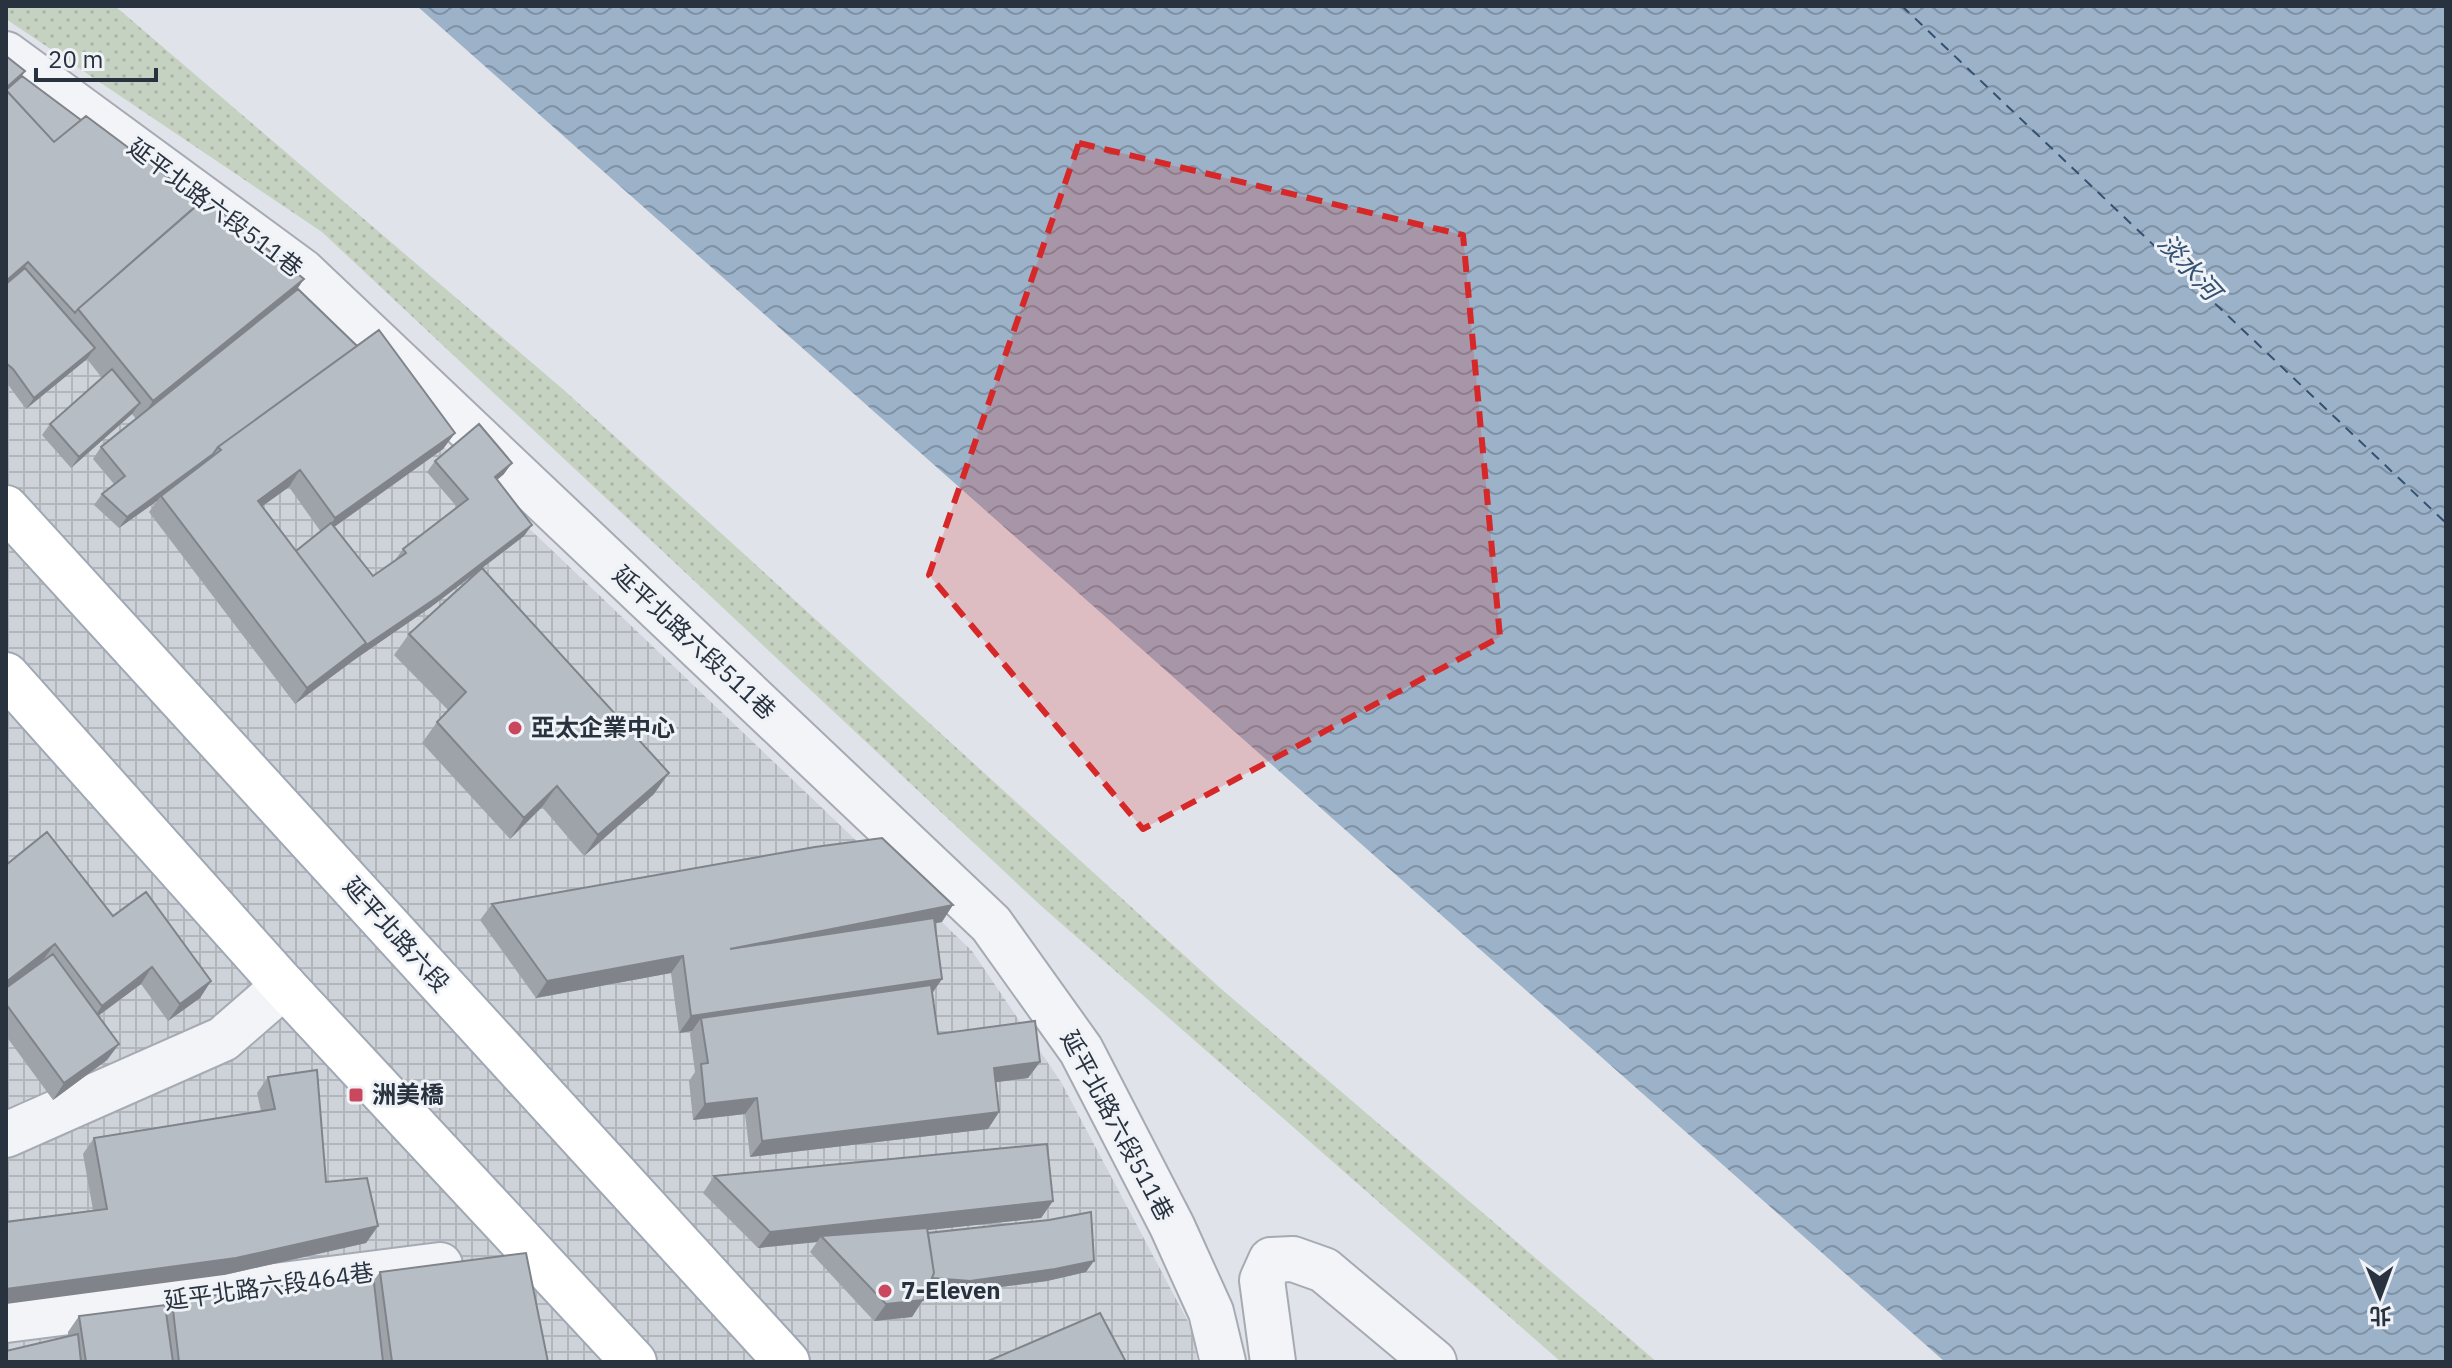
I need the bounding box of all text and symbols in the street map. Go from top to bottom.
scale bar [36,32,156,82]
text: 20 m [48,43,103,75]
street label: 延平北路六段511巷 [122,131,310,284]
water label: 淡水河 [2151,226,2232,310]
street label: 延平北路六段511巷 [607,559,783,726]
place label: 亞太企業中心 [531,711,675,743]
marker: 亞太企業中心 [506,719,524,737]
street label: 延平北路六段 [337,870,457,999]
street label: 延平北路六段511巷 [1054,1025,1182,1226]
place label: 洲美橋 [372,1078,444,1110]
marker: 洲美橋 [347,1086,365,1104]
street label: 延平北路六段464巷 [162,1255,376,1317]
north arrow [2340,1256,2420,1336]
place label: 7-Eleven [901,1274,1001,1306]
marker: 7-Eleven [876,1282,894,1300]
text: 北 [2369,1302,2392,1331]

